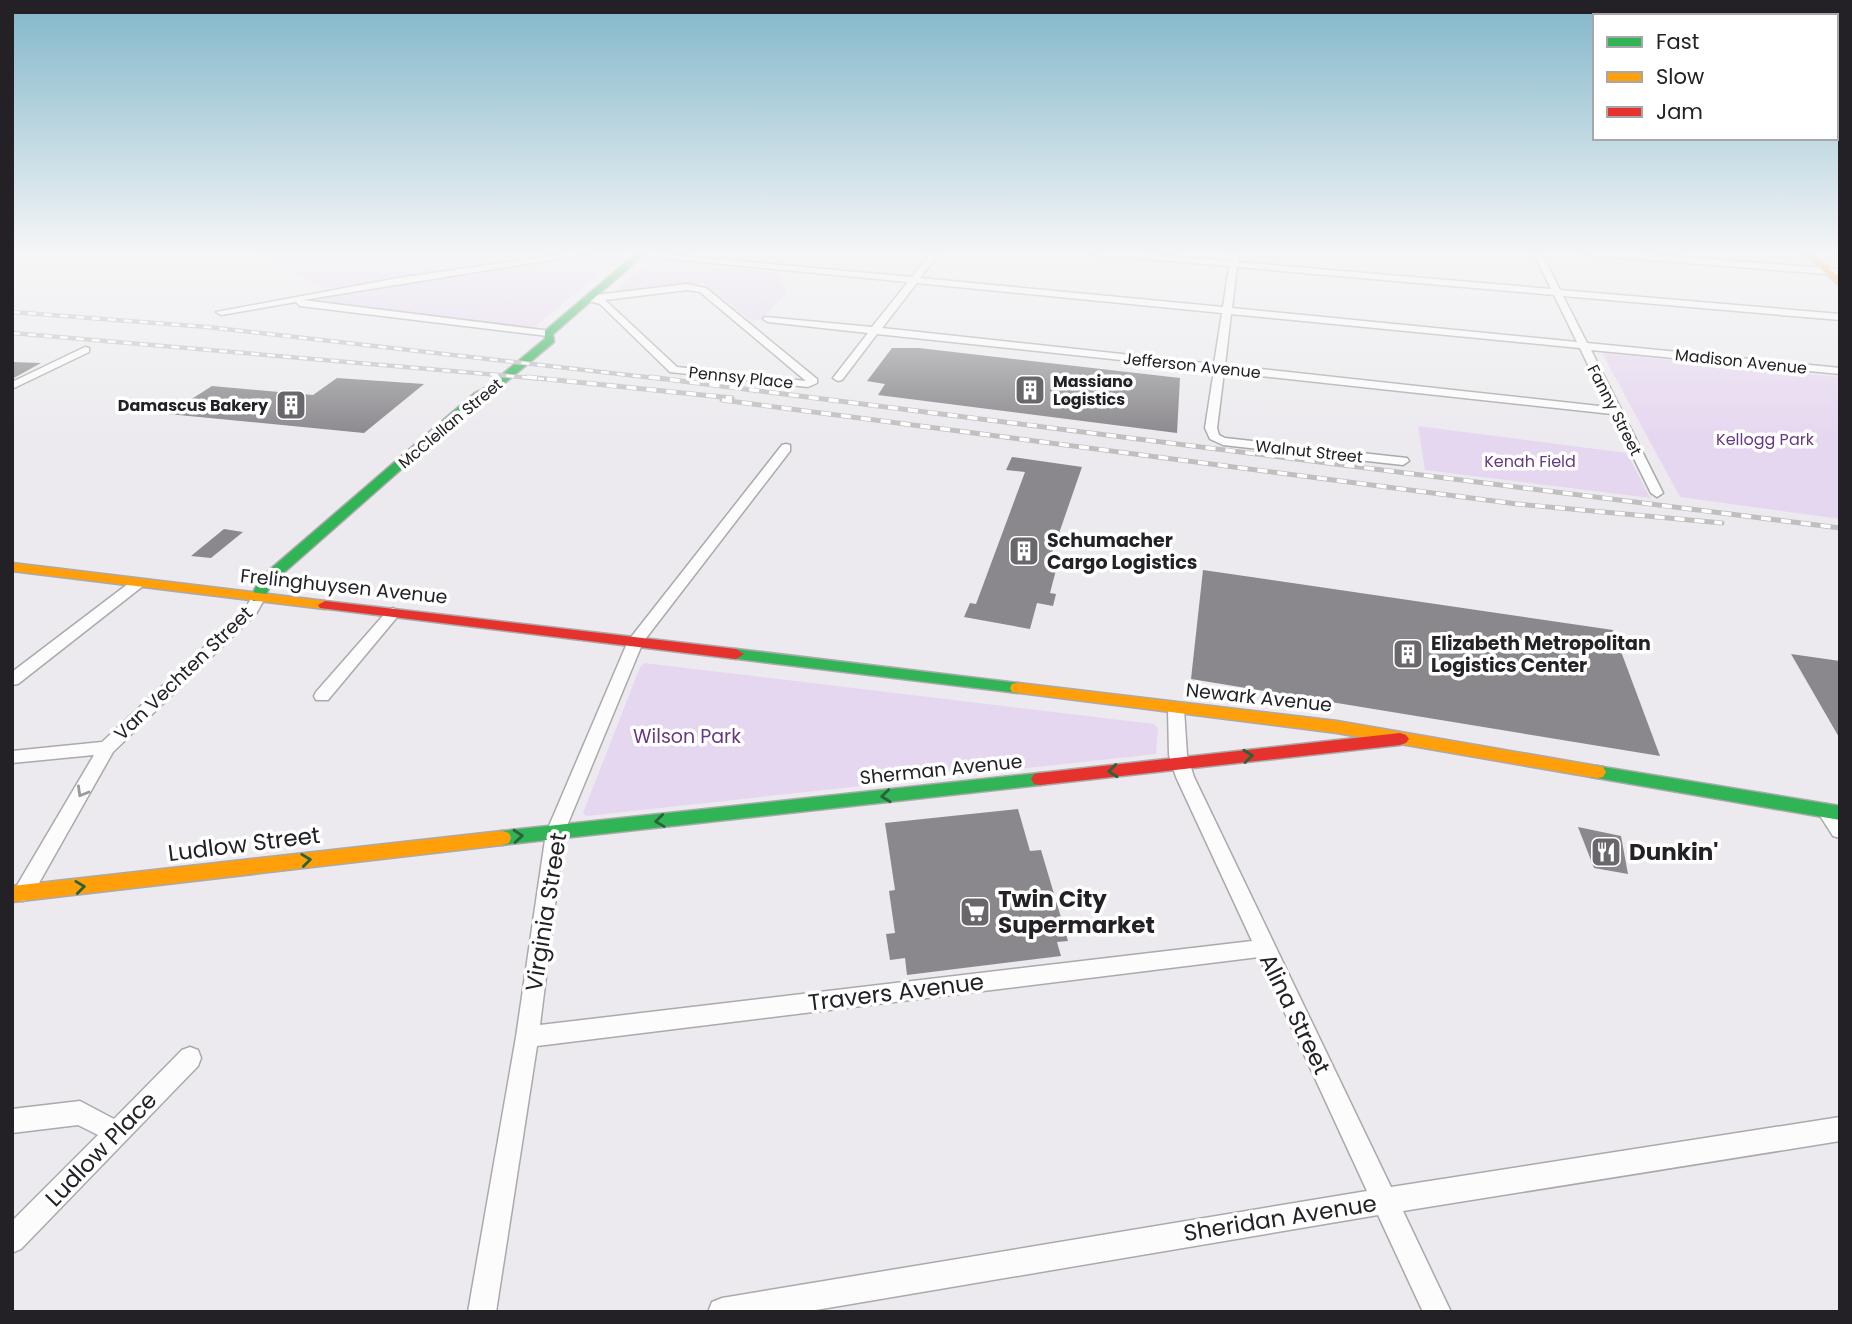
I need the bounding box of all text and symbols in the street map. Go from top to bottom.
legend [1593,14,1838,140]
text: Fast [1656,27,1699,56]
text: Slow [1656,62,1704,91]
text: Jam [1656,97,1703,126]
street label: Madison Avenue [1674,343,1808,380]
street label: Jefferson Avenue [1122,347,1262,384]
street label: Pennsy Place [688,361,794,394]
street label: Fanny Street [1582,361,1647,460]
place label: Massiano Logistics [1053,370,1133,411]
street label: McClellan Street [393,373,508,474]
building icon: Massiano Logistics [1013,373,1047,407]
building icon: Damascus Bakery [274,388,308,422]
place label: Damascus Bakery [118,394,269,417]
park label: Kellogg Park [1716,428,1815,451]
street label: Walnut Street [1254,434,1364,469]
park label: Kenah Field [1484,450,1576,473]
place label: Schumacher Cargo Logistics [1047,527,1197,576]
building icon: Schumacher Cargo Logistics [1007,534,1041,568]
street label: Frelinghuysen Avenue [239,562,449,611]
street label: Van Vechten Street [108,600,259,747]
place label: Elizabeth Metropolitan Logistics Center [1431,630,1651,679]
building icon: Elizabeth Metropolitan Logistics Center [1391,637,1425,671]
street label: Newark Avenue [1185,676,1333,719]
park label: Wilson Park [633,723,741,750]
street label: Sherman Avenue [858,748,1024,791]
one-way arrow [1243,749,1254,764]
one-way arrow [1107,763,1118,778]
one-way arrow [77,785,90,797]
one-way arrow [881,788,892,803]
one-way arrow [654,813,665,828]
street label: Ludlow Street [166,819,322,869]
one-way arrow [513,829,524,844]
street label: Virginia Street [518,830,574,994]
restaurant icon: Dunkin' [1589,835,1623,869]
place label: Dunkin' [1629,836,1718,868]
one-way arrow [301,853,312,868]
one-way arrow [74,879,86,894]
place label: Twin City Supermarket [998,883,1155,941]
supermarket icon: Twin City Supermarket [958,895,992,929]
street label: Alina Street [1252,948,1338,1080]
street label: Travers Avenue [806,965,986,1019]
street label: Ludlow Place [38,1085,164,1213]
street label: Sheridan Avenue [1181,1187,1379,1249]

